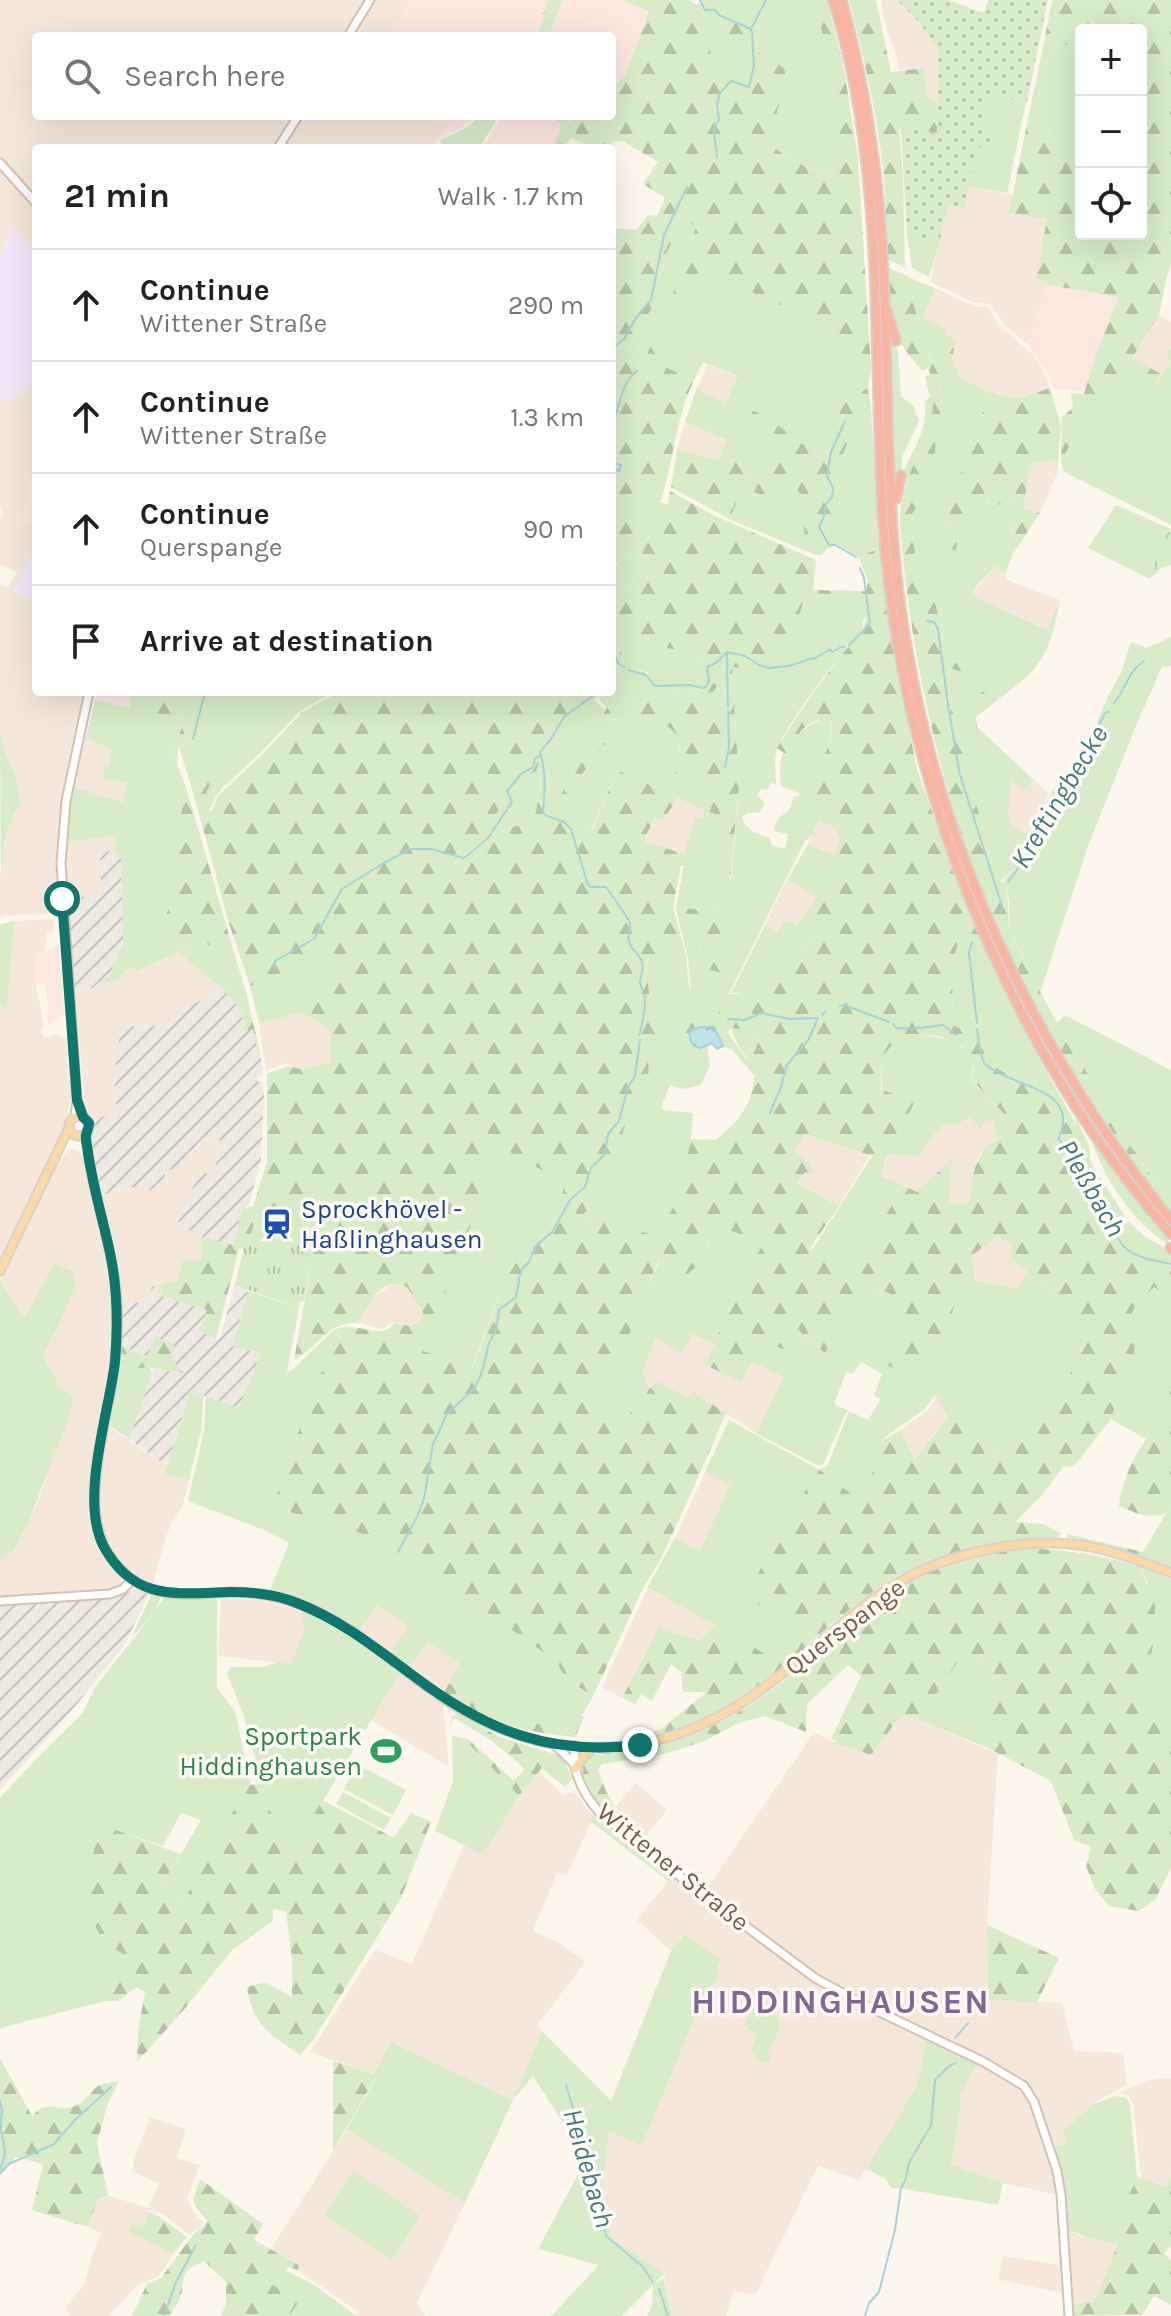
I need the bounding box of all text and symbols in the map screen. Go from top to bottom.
map controls [1075,24,1147,240]
button: + [1075,24,1147,96]
search box [32,32,616,120]
icon: search [60,54,104,98]
text: Search here [124,58,285,94]
button: − [1075,96,1147,168]
button: locate [1075,168,1147,240]
text: 21 min [64,176,170,216]
text: Walk · 1.7 km [438,181,584,212]
text: Continue [140,272,270,308]
icon: ahead [64,283,108,327]
text: 290 m [508,290,584,321]
text: Wittener Straße [140,308,327,339]
text: Continue [140,384,270,420]
icon: ahead [64,395,108,439]
text: 1.3 km [510,402,584,433]
text: Wittener Straße [140,420,327,451]
text: Continue [140,496,270,532]
icon: ahead [64,507,108,551]
text: 90 m [523,514,584,545]
text: Querspange [140,532,282,563]
icon: arrive [64,619,108,663]
text: Arrive at destination [140,623,434,659]
water label: Kreftingbecke [1003,720,1115,874]
route start [44,881,80,917]
water label: Pleßbach [1051,1134,1133,1242]
place label: Sprockhövel - Haßlinghausen [301,1194,483,1255]
station icon: Sprockhövel - Haßlinghausen [260,1207,294,1241]
street label: Querspange [779,1572,911,1682]
place label: Sportpark Hiddinghausen [179,1721,362,1782]
route end [622,1727,658,1763]
sports icon: Sportpark Hiddinghausen [369,1734,403,1768]
street label: Wittener Straße [591,1796,755,1938]
district label: HIDDINGHAUSEN [691,1982,991,2022]
water label: Heidebach [556,2105,622,2231]

